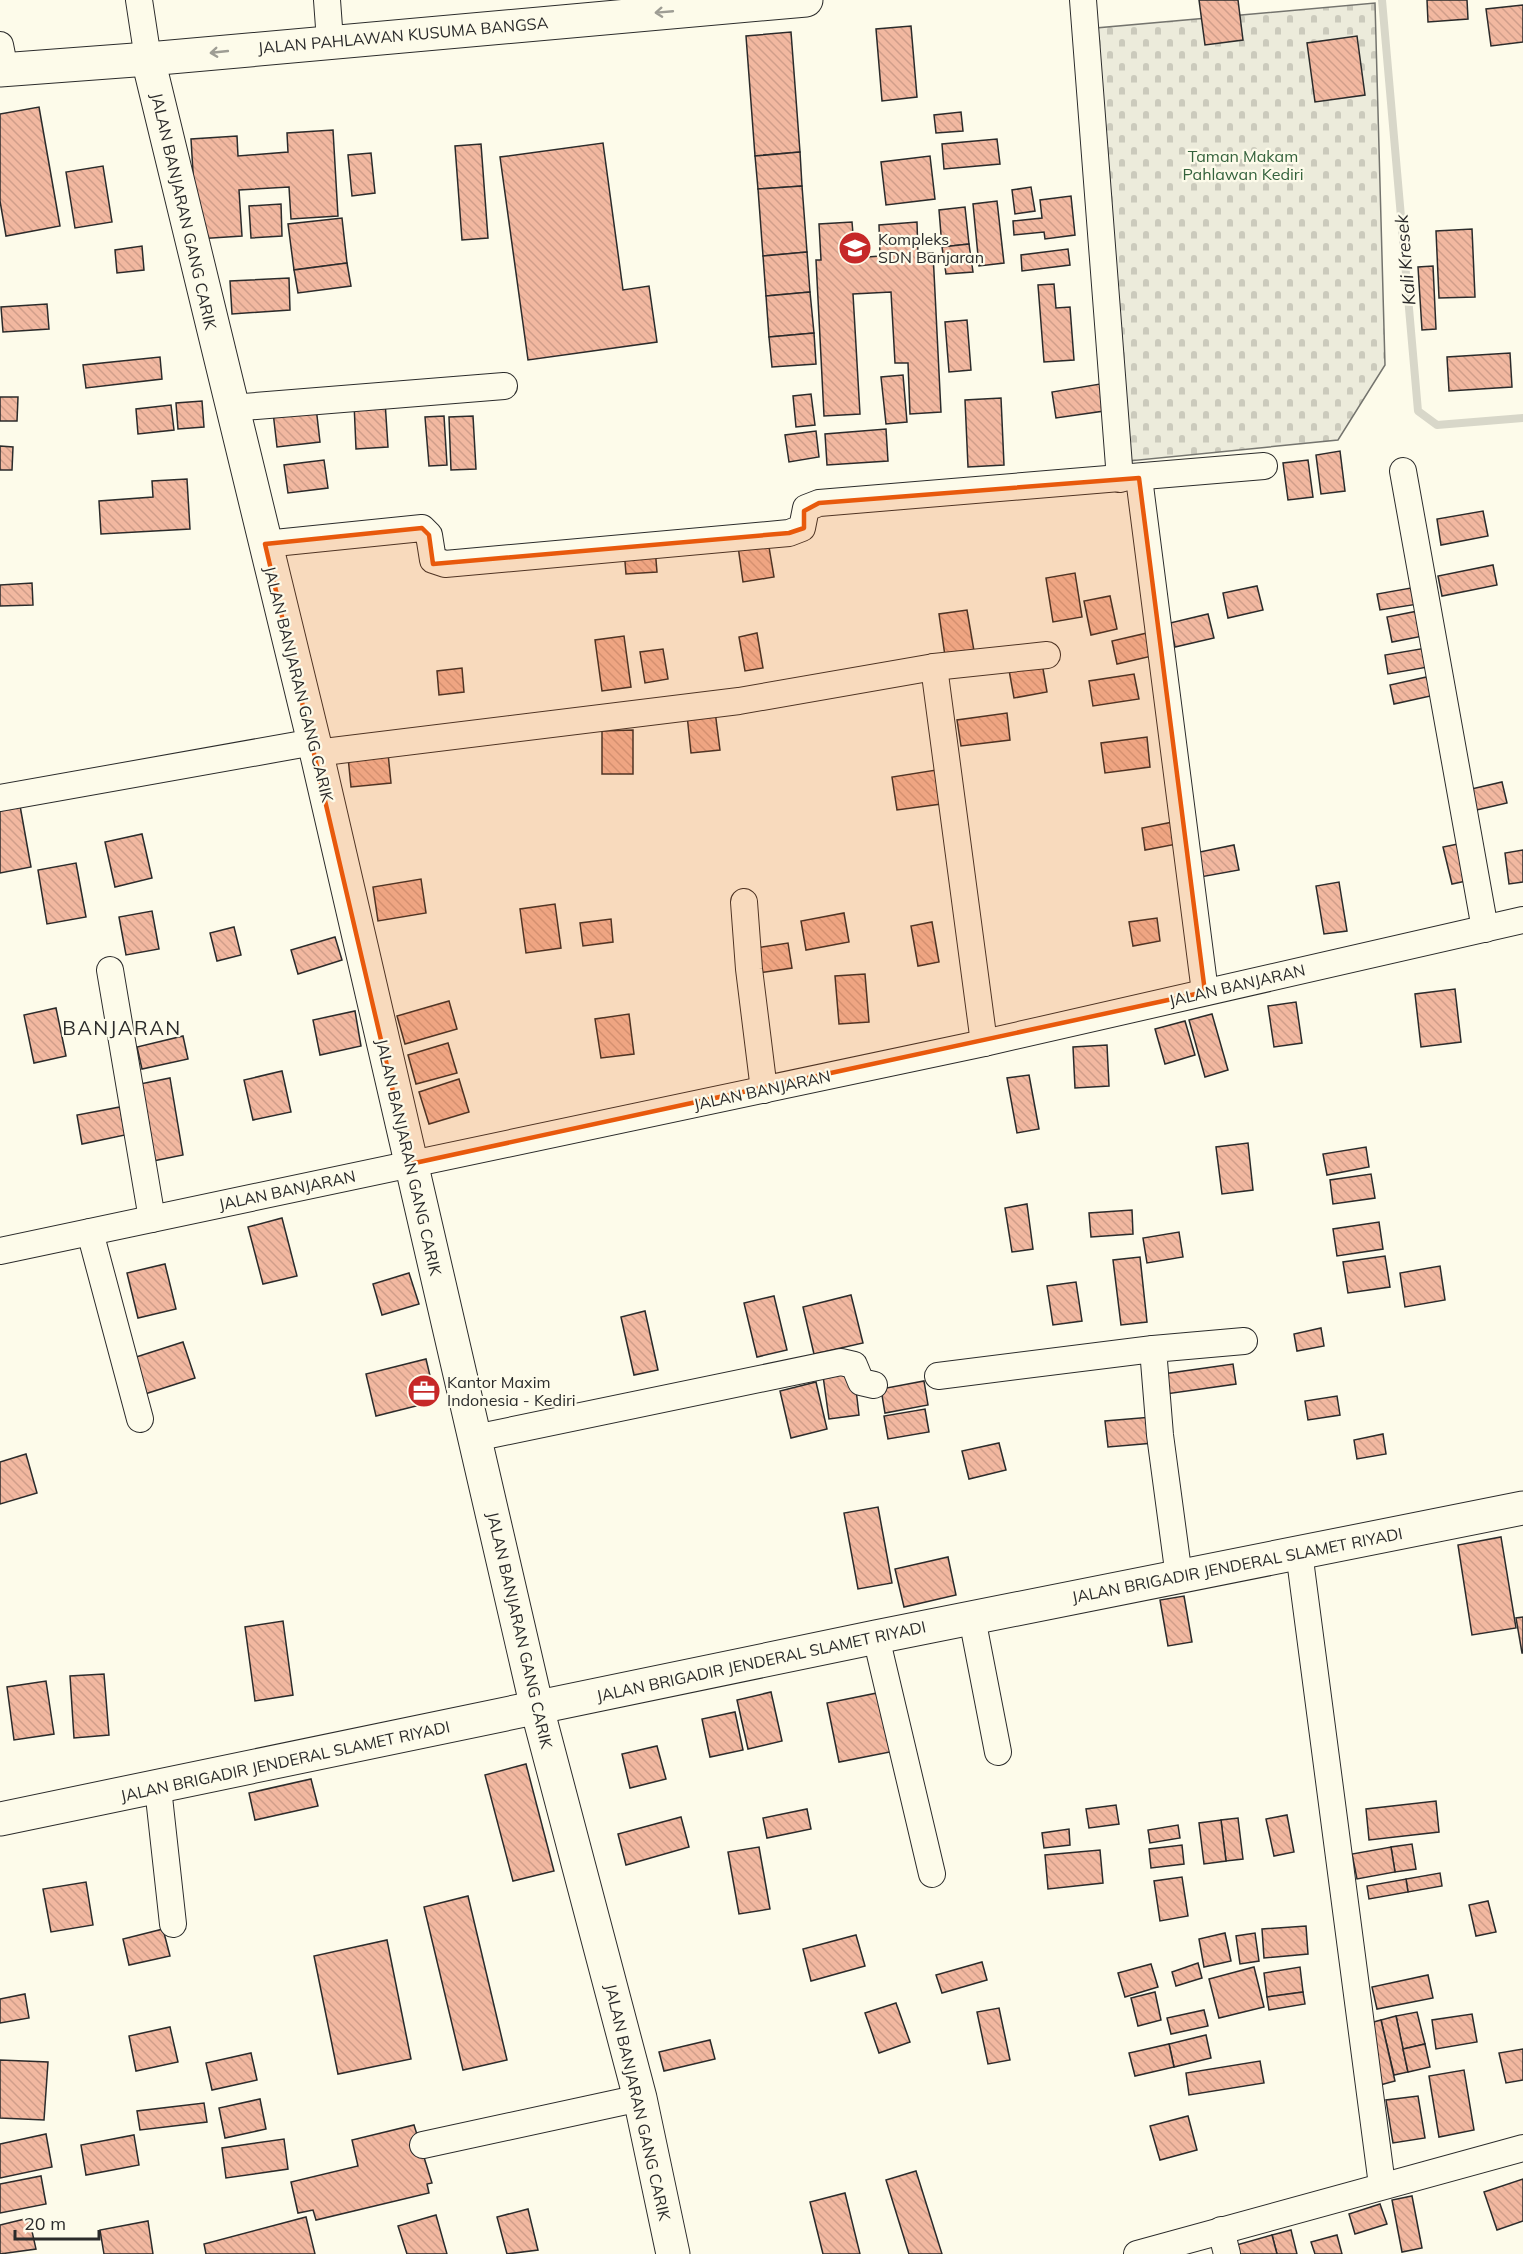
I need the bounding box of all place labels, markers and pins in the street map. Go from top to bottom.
place label: Kompleks SDN Banjaran [878,229,984,267]
school or university icon: Kompleks SDN Banjaran [837,230,873,266]
place label: Kantor Maxim Indonesia - Kediri [447,1372,576,1410]
office icon: Kantor Maxim Indonesia - Kediri [406,1373,442,1409]

